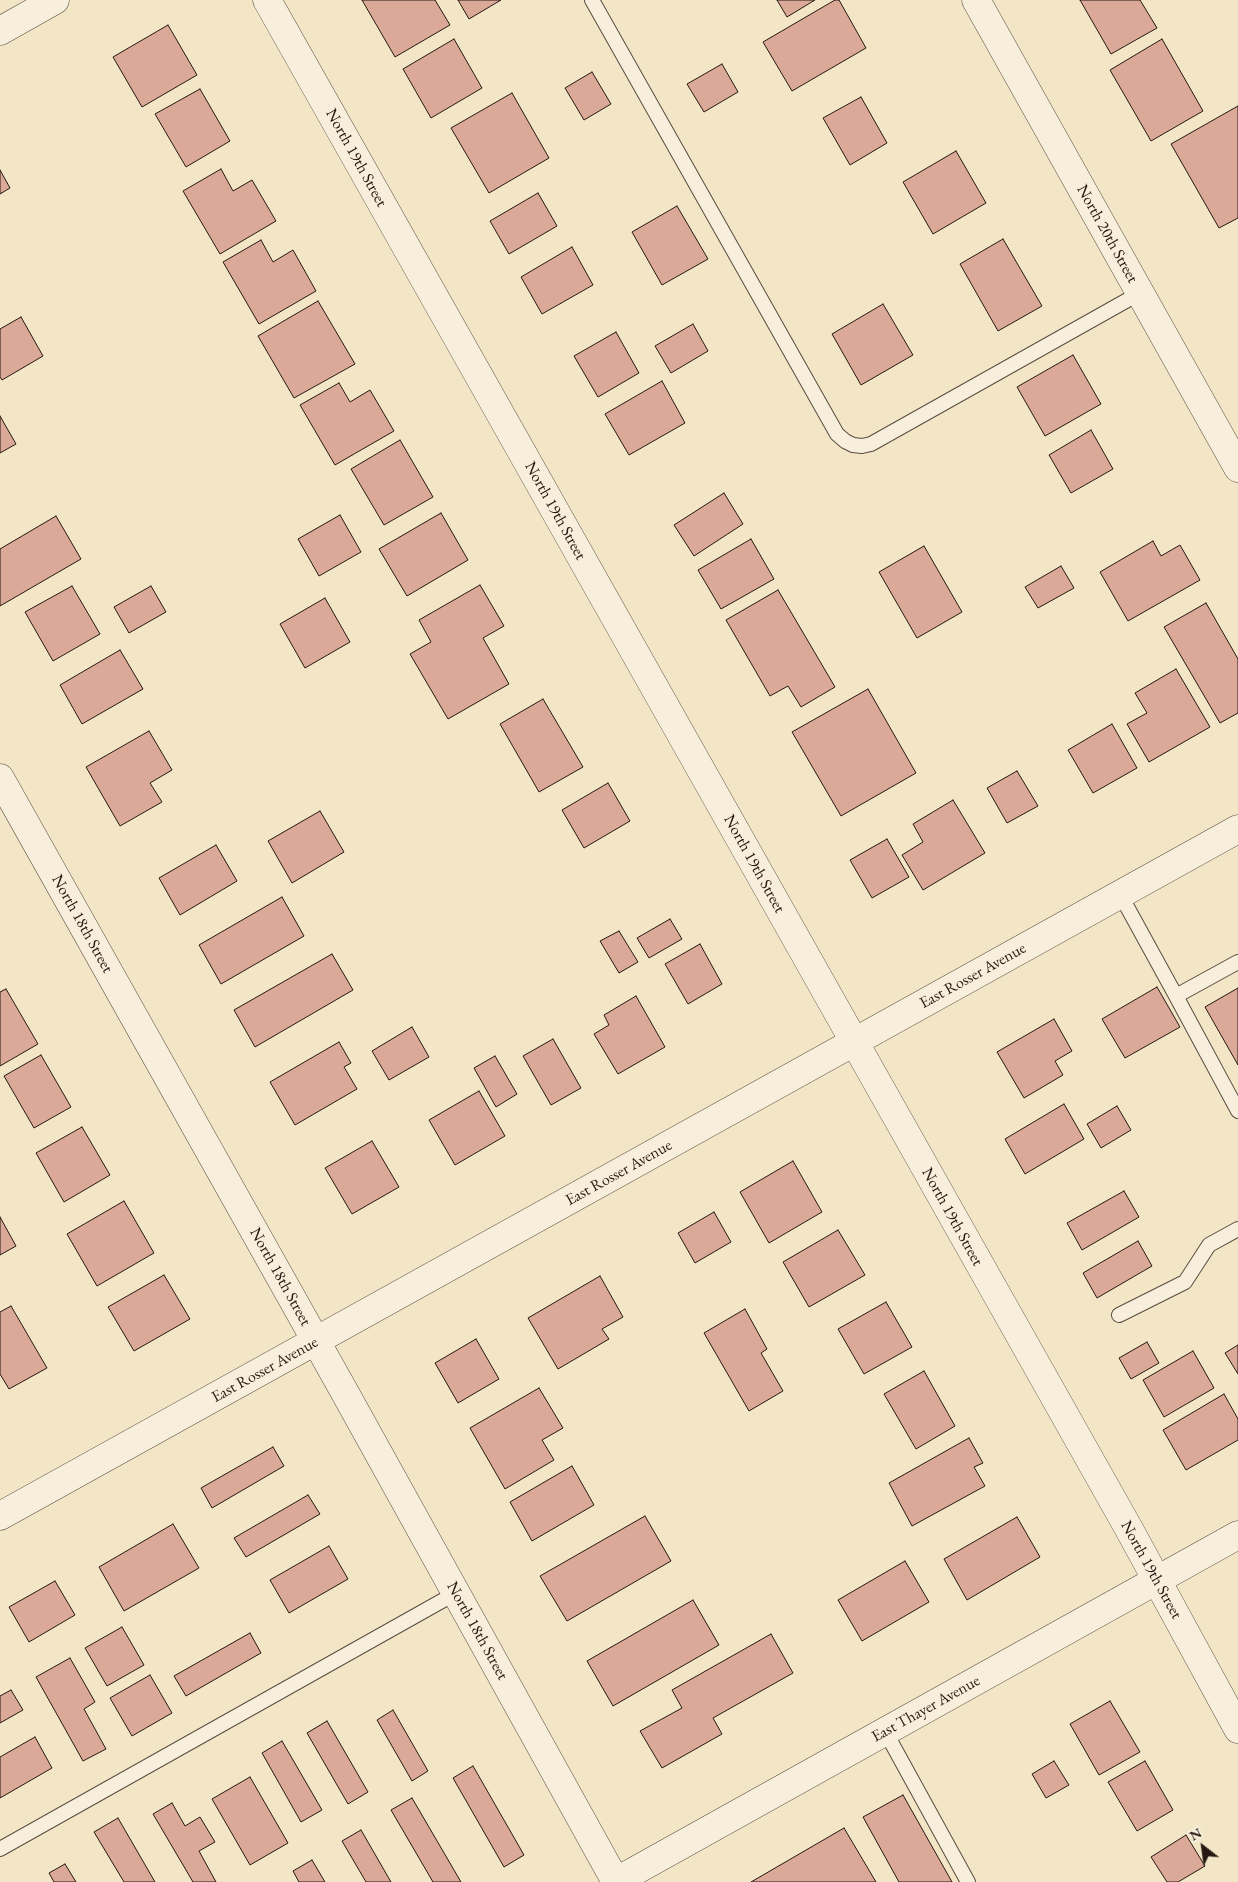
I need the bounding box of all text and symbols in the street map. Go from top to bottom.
street label: North 19th Street [321,106,391,210]
street label: North 20th Street [1072,182,1142,286]
street label: North 19th Street [520,459,590,563]
street label: North 19th Street [719,812,789,916]
street label: North 18th Street [47,872,117,976]
street label: East Rosser Avenue [916,939,1030,1013]
street label: East Rosser Avenue [562,1136,676,1210]
street label: North 19th Street [917,1165,987,1269]
street label: North 18th Street [245,1225,315,1329]
street label: East Rosser Avenue [208,1333,322,1407]
street label: North 19th Street [1116,1518,1186,1622]
street label: North 18th Street [442,1579,512,1683]
street label: East Thayer Avenue [868,1671,984,1747]
north arrow [1178,1822,1228,1872]
text: N [1186,1823,1205,1845]

